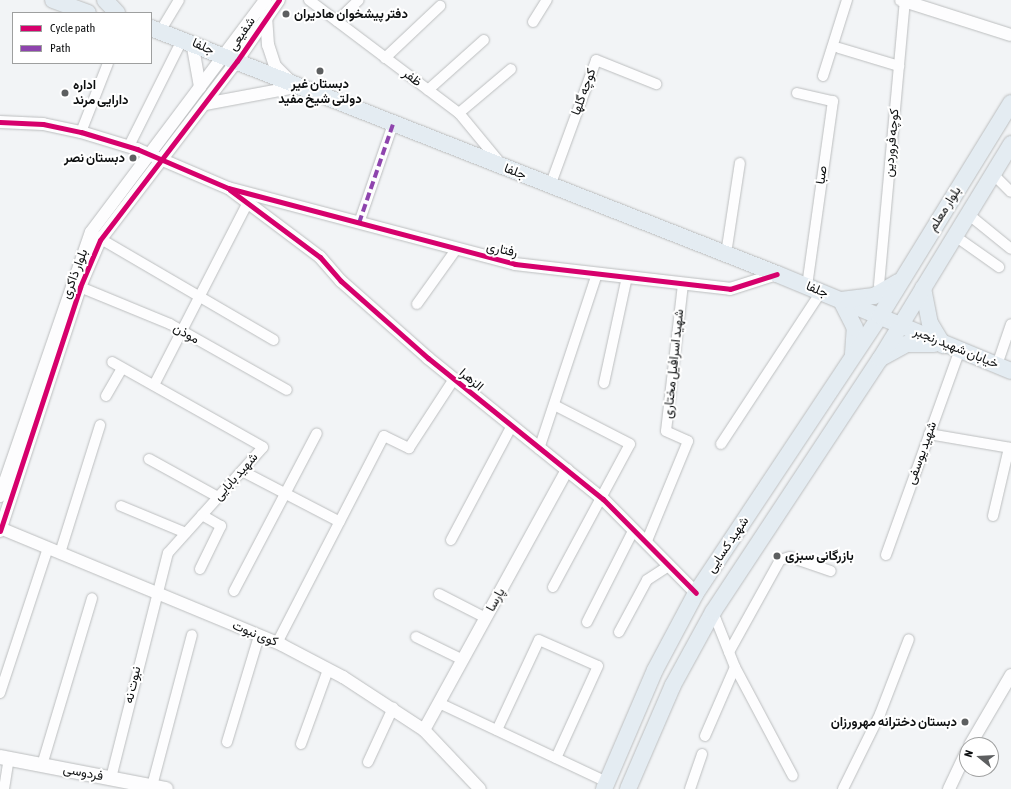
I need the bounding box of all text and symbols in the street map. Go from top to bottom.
place label: دفتر پیشخوان هادیران [294,6,408,22]
marker: دفتر پیشخوان هادیران [281,9,291,19]
legend [12,12,152,64]
street label: شفیعی [225,14,259,54]
text: Cycle path [50,21,95,35]
street label: جلفا [189,35,217,59]
text: Path [50,41,71,55]
marker: دبستان غیر دولتی شیخ مفید [315,66,325,76]
street label: ظفر [399,66,425,90]
street label: کوچه گلها [568,67,600,117]
place label: دبستان غیر دولتی شیخ مفید [278,77,362,108]
place label: اداره دارایی مرند [73,78,129,109]
marker: اداره دارایی مرند [60,88,70,98]
street label: کوچه فروردین [881,108,903,178]
place label: دبستان نصر [64,150,125,166]
marker: دبستان نصر [128,153,138,163]
street label: جلفا [502,161,528,183]
street label: صبا [813,165,831,185]
street label: بلوار معلم [925,184,965,234]
street label: رفتاری [485,239,519,261]
street label: بلوار ذاکری [58,247,92,301]
street label: جلفا [804,279,830,301]
street label: شهید اسرافیل مختاری [660,309,688,419]
street label: موذن [170,320,202,348]
street label: خیابان شهید رنجبر [911,324,1001,372]
street label: الزهرا [456,365,486,395]
street label: شهید یوسفی [903,419,941,487]
street label: شهید بابایی [211,450,261,504]
street label: شهید کسایی [703,514,753,576]
place label: بازرگانی سبزی [785,548,854,564]
marker: بازرگانی سبزی [772,551,782,561]
street label: پارسا [483,585,509,615]
street label: کوی نبوت [230,618,280,650]
street label: نبوت نه [121,665,145,705]
place label: دبستان دخترانه مهرورزان [831,714,957,730]
marker: دبستان دخترانه مهرورزان [960,717,970,727]
north arrow [959,737,999,777]
text: N [962,749,975,759]
street label: فردوسی [62,761,104,785]

